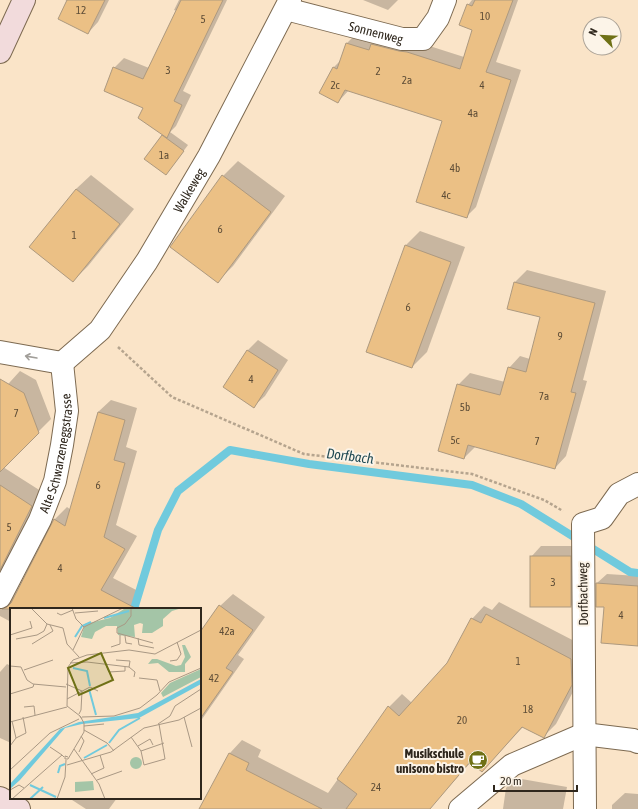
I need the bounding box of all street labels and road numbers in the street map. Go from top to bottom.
street label: Sonnenweg [347,18,405,47]
street label: Walkeweg [170,165,208,215]
street label: Alte Schwarzeneggstrasse [36,393,75,515]
street label: Dorfbachweg [575,562,591,626]

